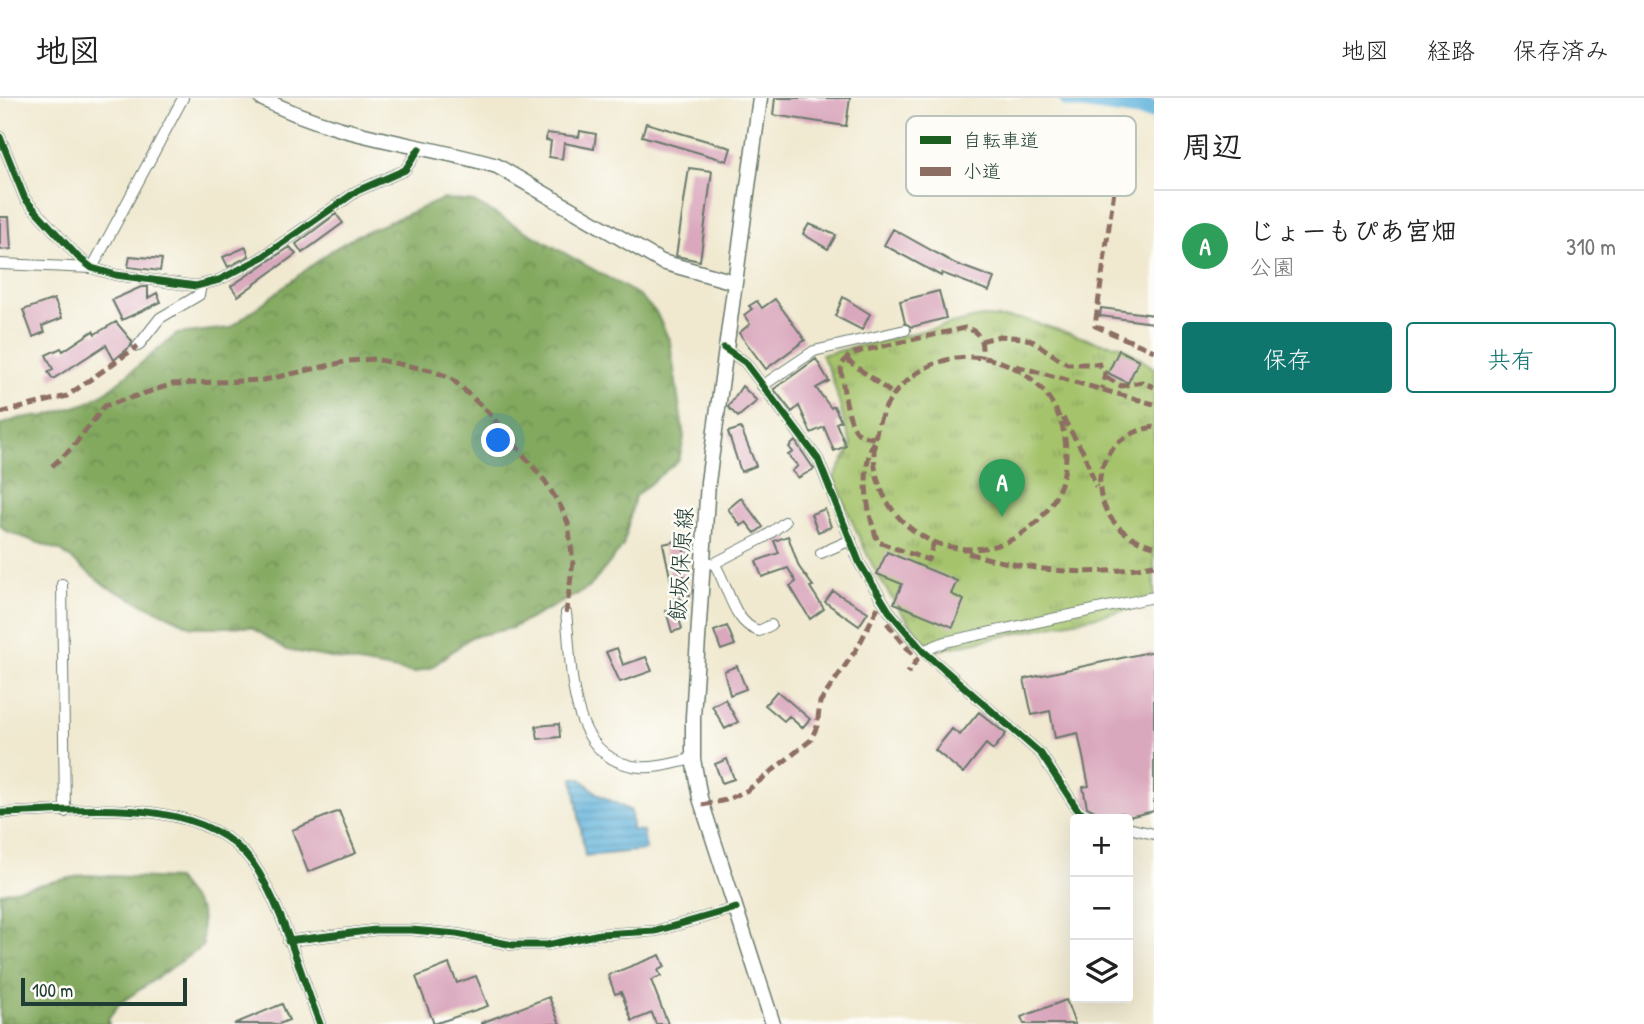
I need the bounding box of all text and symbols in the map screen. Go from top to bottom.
text: 地図 [35,28,101,72]
text: 地図 [1341,34,1389,66]
text: 経路 [1427,34,1475,66]
text: 保存済み [1513,34,1609,66]
legend [906,116,1136,196]
text: 周辺 [1182,126,1242,166]
text: 自転車道 [963,127,1039,153]
text: 小道 [963,158,1001,184]
text: じょーもぴあ宮畑 [1249,213,1457,248]
text: A [1199,231,1211,262]
text: 310 m [1566,231,1616,262]
text: 公園 [1249,251,1295,282]
button: 保存 [1182,322,1392,393]
button: 共有 [1406,322,1616,393]
your location [481,423,515,457]
pin: A [979,459,1025,517]
street label: 飯坂保原線 [661,506,699,622]
map controls [1070,814,1133,1003]
button: + [1070,814,1133,877]
button: − [1070,877,1133,940]
button: layers [1070,940,1133,1003]
scale bar [21,975,187,1007]
text: 100 m [32,977,73,1003]

